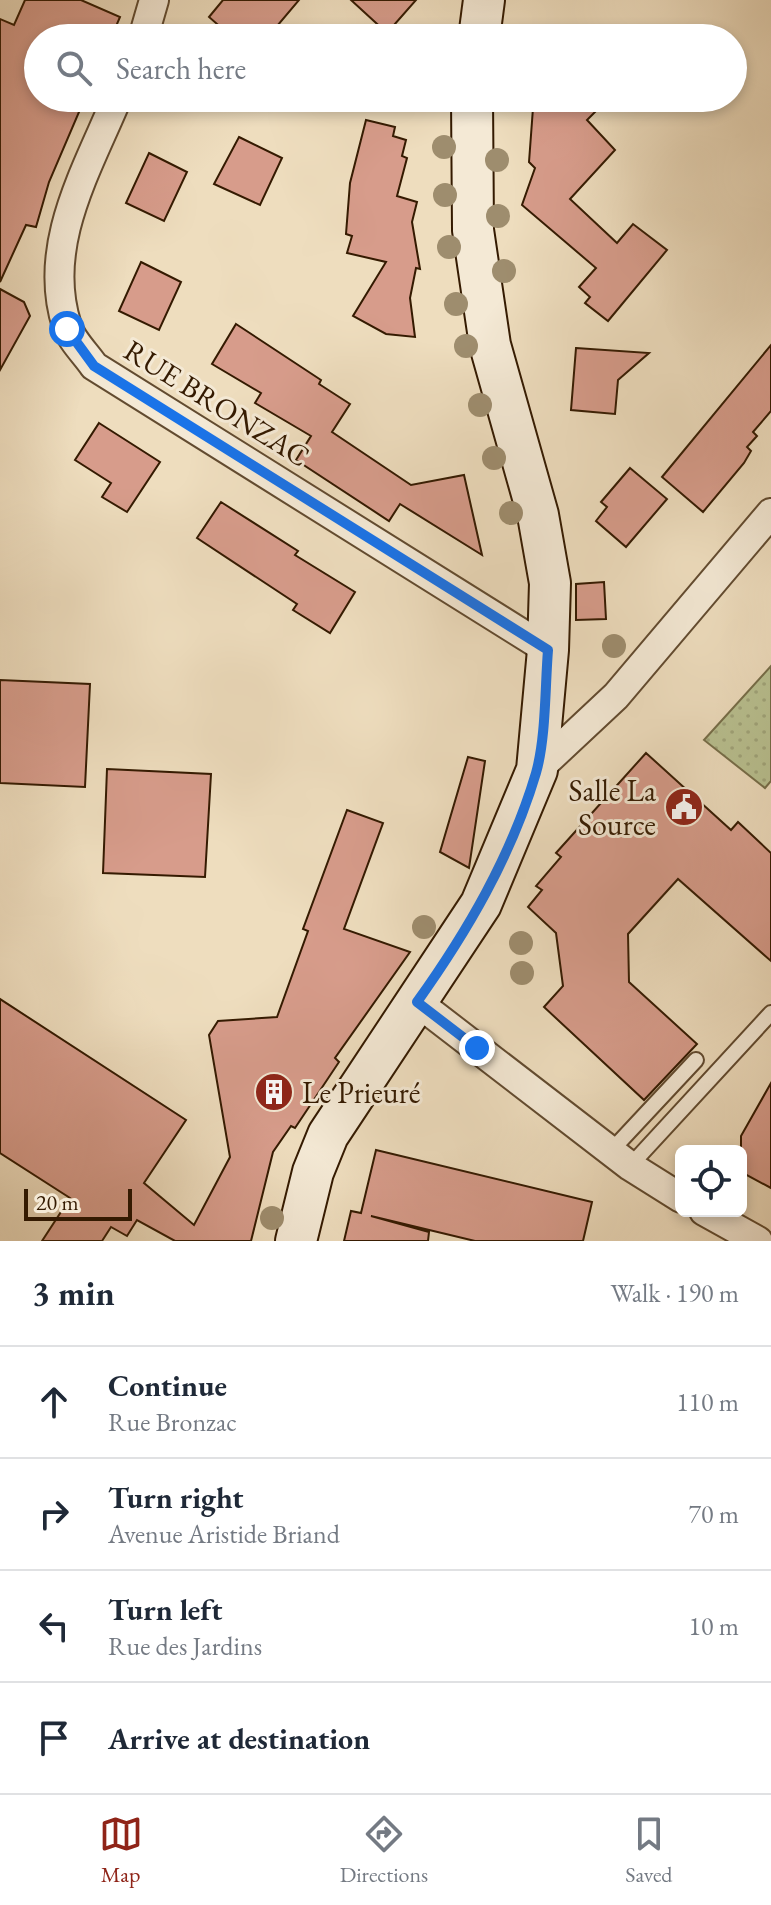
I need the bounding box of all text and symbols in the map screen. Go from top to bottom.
search box [24,24,747,112]
icon: search [52,46,96,90]
text: Search here [116,49,246,88]
route start [49,311,85,347]
street label: RUE BRONZAC [117,330,317,476]
place label: Salle La Source [568,771,656,844]
public building icon: Salle La Source [663,786,705,828]
route end [459,1030,495,1066]
building icon: Le Prieuré [253,1071,295,1113]
place label: Le Prieuré [302,1073,420,1112]
map controls [675,1145,747,1217]
button: locate [675,1145,747,1217]
scale bar [24,1185,132,1221]
text: 20 m [36,1188,79,1217]
text: 3 min [32,1271,115,1315]
text: Walk · 190 m [611,1276,739,1310]
text: Continue [108,1366,227,1405]
icon: ahead [32,1380,76,1424]
text: 110 m [676,1385,739,1419]
text: Rue Bronzac [108,1405,237,1439]
text: Turn right [108,1478,244,1517]
icon: right [32,1492,76,1536]
text: 70 m [689,1497,739,1531]
text: Avenue Aristide Briand [108,1517,340,1551]
text: Turn left [108,1590,222,1629]
icon: left [32,1604,76,1648]
text: 10 m [689,1609,739,1643]
text: Rue des Jardins [108,1629,262,1663]
icon: arrive [32,1716,76,1760]
text: Arrive at destination [108,1719,370,1758]
tab: Map [99,1812,143,1889]
tab: Directions [340,1812,428,1889]
tab: Saved [625,1812,672,1889]

